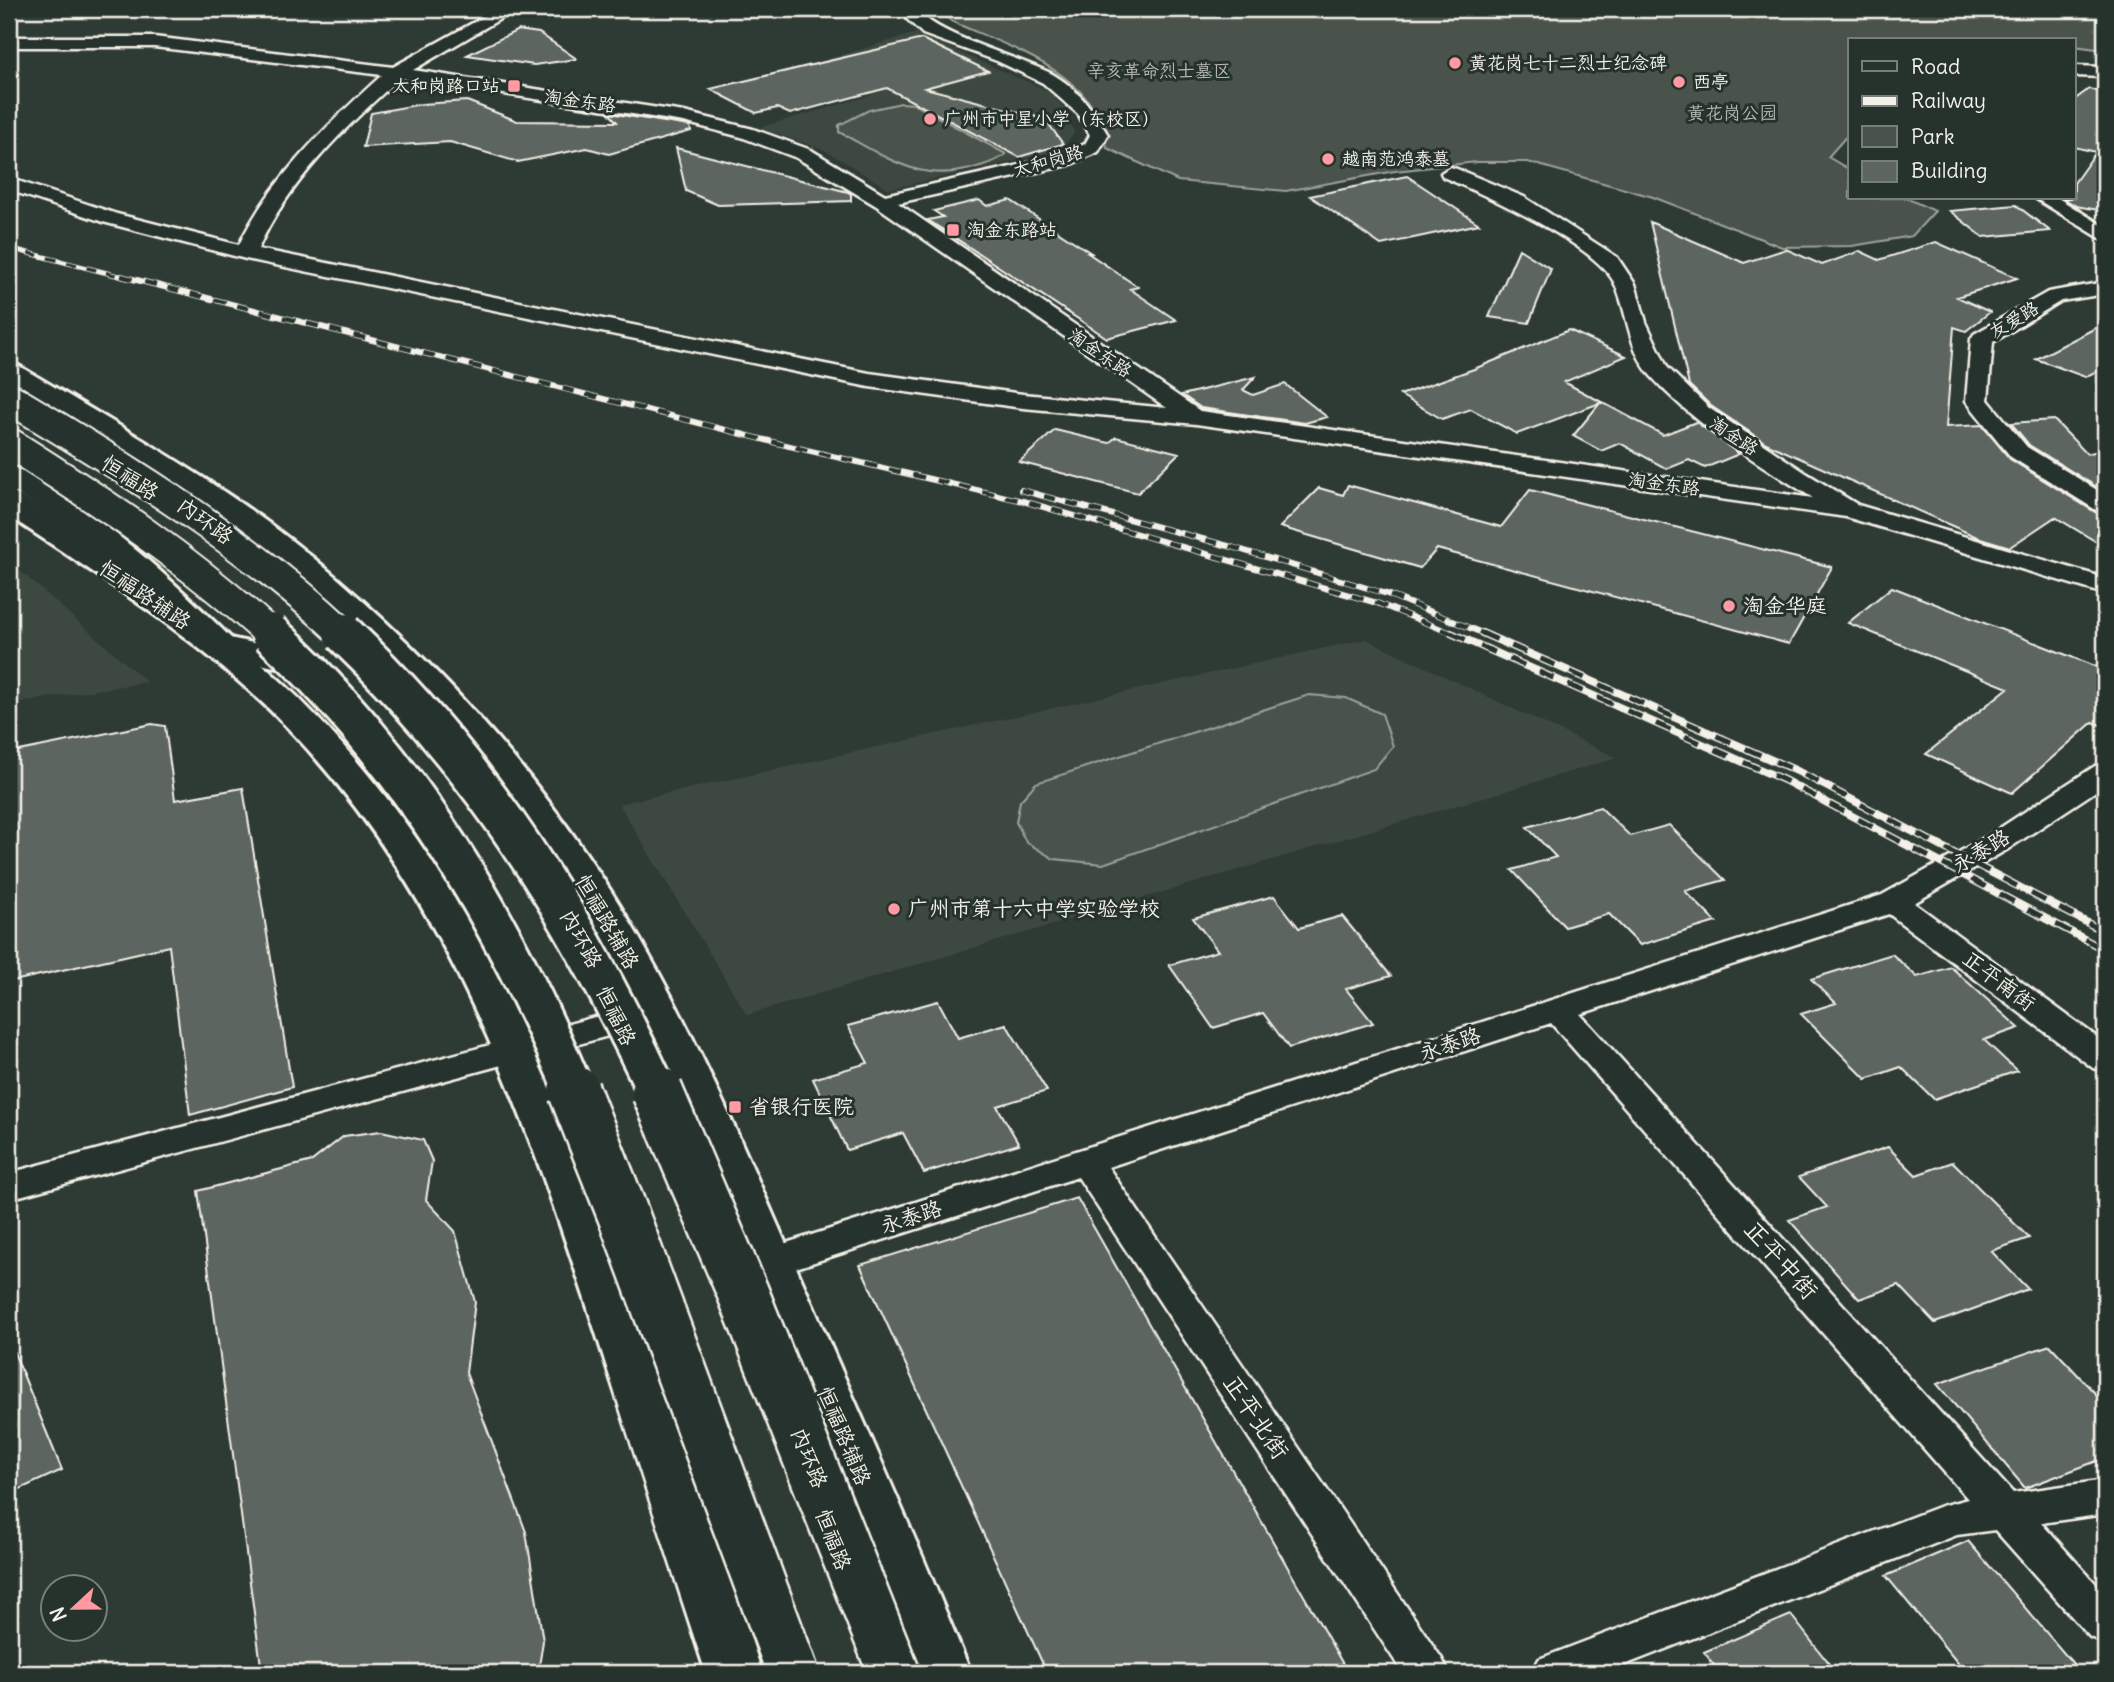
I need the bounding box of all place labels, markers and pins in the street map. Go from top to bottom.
place label: 黄花岗七十二烈士纪念碑 [1469,51,1667,74]
marker: 黄花岗七十二烈士纪念碑 [1447,55,1463,71]
place label: 西亭 [1693,70,1729,93]
place label: 太和岗路口站 [392,74,500,97]
marker: 西亭 [1671,74,1687,90]
marker: 太和岗路口站 [506,78,522,94]
place label: 广州市中星小学（东校区） [944,107,1160,130]
marker: 广州市中星小学（东校区） [922,111,938,127]
place label: 越南范鸿泰墓 [1342,147,1450,170]
marker: 越南范鸿泰墓 [1320,151,1336,167]
place label: 淘金东路站 [967,218,1057,241]
marker: 淘金东路站 [945,222,961,238]
place label: 淘金华庭 [1743,592,1827,619]
marker: 淘金华庭 [1721,598,1737,614]
place label: 广州市第十六中学实验学校 [908,895,1160,922]
marker: 广州市第十六中学实验学校 [886,901,902,917]
place label: 省银行医院 [749,1093,854,1120]
marker: 省银行医院 [727,1099,743,1115]

